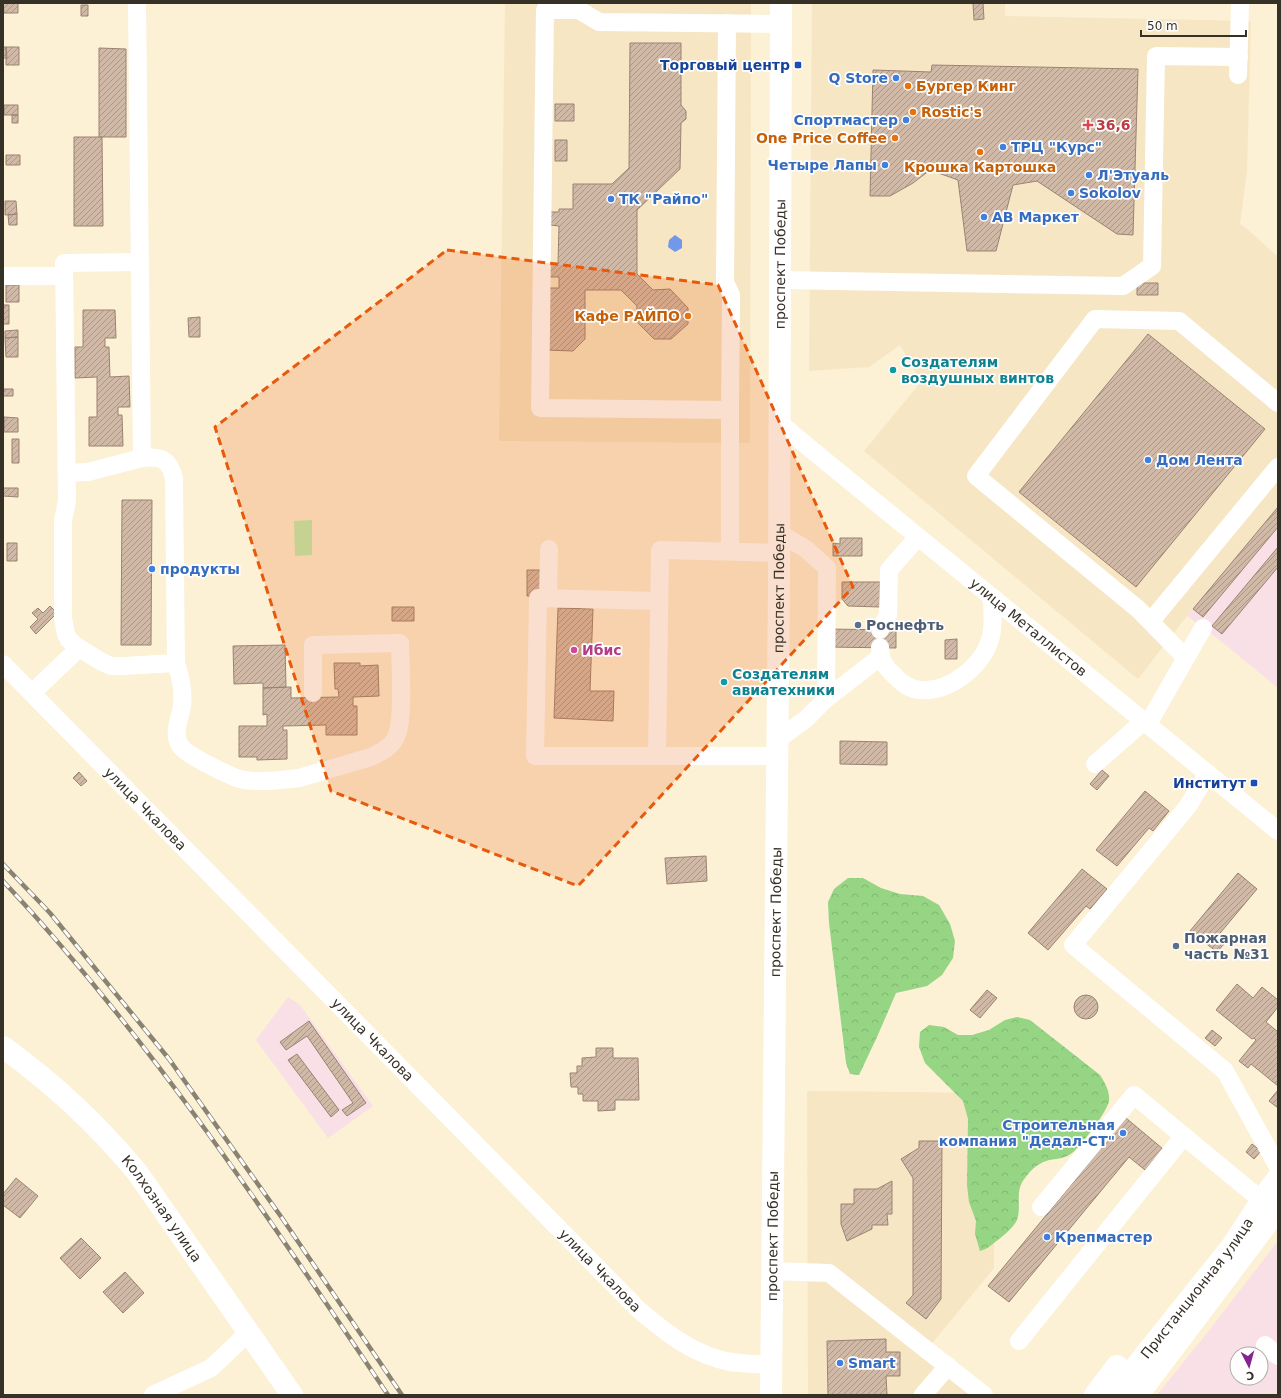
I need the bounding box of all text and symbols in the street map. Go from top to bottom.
scale bar [1141,12,1246,38]
text: 50 m [1147,19,1178,33]
place label: Торговый центр [660,57,790,73]
marker: Торговый центр [793,60,803,70]
place label: Q Store [828,70,888,86]
marker: Q Store [891,73,901,83]
place label: Бургер Кинг [916,78,1016,94]
marker: Бургер Кинг [903,81,913,91]
place label: Rostic's [921,104,982,120]
marker: Rostic's [908,107,918,117]
place label: Спортмастер [793,112,898,128]
marker: Спортмастер [901,115,911,125]
place label: 36,6 [1096,117,1131,133]
marker: 36,6 [1083,120,1093,130]
place label: One Price Coffee [756,130,887,146]
marker: One Price Coffee [890,133,900,143]
place label: ТРЦ "Курс" [1011,139,1102,155]
marker: ТРЦ "Курс" [998,142,1008,152]
marker: Крошка Картошка [975,147,985,157]
place label: Четыре Лапы [768,157,877,173]
place label: Крошка Картошка [904,159,1056,175]
marker: Четыре Лапы [880,160,890,170]
place label: Л'Этуаль [1097,167,1169,183]
marker: Л'Этуаль [1084,170,1094,180]
place label: Sokolov [1079,185,1141,201]
marker: Sokolov [1066,188,1076,198]
place label: ТК "Райпо" [619,191,708,207]
marker: ТК "Райпо" [606,194,616,204]
street label: проспект Победы [772,199,788,329]
place label: АВ Маркет [992,209,1080,225]
marker: АВ Маркет [979,212,989,222]
place label: Кафе РАЙПО [574,308,680,324]
marker: Кафе РАЙПО [683,311,693,321]
place label: Создателям воздушных винтов [901,354,1054,386]
marker: Создателям воздушных винтов [888,365,898,375]
place label: Дом Лента [1156,452,1243,468]
marker: Дом Лента [1143,455,1153,465]
street label: проспект Победы [770,523,787,653]
place label: продукты [160,561,240,577]
marker: продукты [147,564,157,574]
street label: улица Металлистов [967,575,1090,680]
place label: Роснефть [866,617,944,633]
marker: Роснефть [853,620,863,630]
place label: Ибис [582,642,622,658]
marker: Ибис [569,645,579,655]
place label: Создателям авиатехники [732,666,835,698]
marker: Создателям авиатехники [719,677,729,687]
street label: улица Чкалова [101,764,190,853]
place label: Институт [1173,775,1247,791]
marker: Институт [1249,778,1259,788]
street label: проспект Победы [767,847,784,977]
place label: Пожарная часть №31 [1184,930,1270,962]
marker: Пожарная часть №31 [1171,941,1181,951]
street label: улица Чкалова [328,995,417,1084]
place label: Строительная компания "Дедал-СТ" [939,1117,1115,1149]
marker: Строительная компания "Дедал-СТ" [1118,1128,1128,1138]
street label: Колхозная улица [118,1152,205,1265]
street label: проспект Победы [764,1171,781,1301]
street label: Пристанционная улица [1137,1215,1256,1362]
street label: улица Чкалова [556,1226,644,1315]
place label: Крепмастер [1055,1229,1152,1245]
marker: Крепмастер [1042,1232,1052,1242]
north arrow [1229,1346,1269,1386]
place label: Smart [848,1355,896,1371]
marker: Smart [835,1358,845,1368]
text: С [1245,1369,1255,1382]

